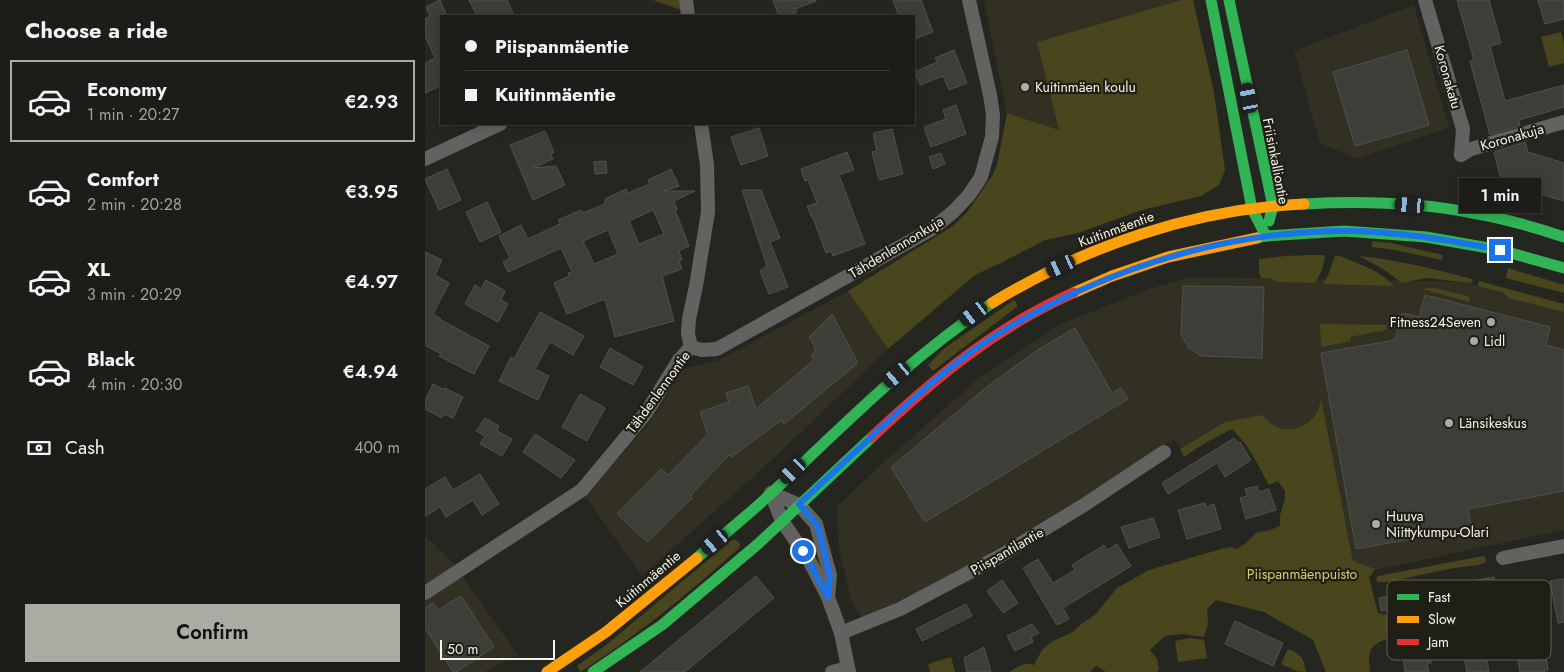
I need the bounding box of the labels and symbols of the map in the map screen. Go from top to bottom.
street label: Koronakatu [1429,43,1467,111]
place label: Kuitinmäen koulu [1035,77,1136,97]
marker: Kuitinmäen koulu [1019,81,1031,93]
car [1238,82,1259,114]
street label: Friisinkalliontie [1258,116,1294,206]
street label: Koronakuja [1478,118,1546,156]
callout: 1 min [1459,178,1541,212]
car [1394,196,1425,214]
street label: Kuitinmäentie [1075,206,1157,252]
street label: Tähdenlennonkuja [845,211,947,283]
route end [1489,239,1511,261]
car [1044,253,1077,279]
car [957,299,990,329]
place label: Fitness24Seven [1390,312,1481,332]
marker: Fitness24Seven [1485,316,1497,328]
place label: Lidl [1484,331,1505,351]
marker: Lidl [1468,335,1480,347]
street label: Tähdenlennontie [621,347,695,437]
car [880,360,913,390]
place label: Länsikeskus [1459,413,1527,433]
marker: Länsikeskus [1443,417,1455,429]
car [777,455,809,487]
place label: Huuva Niittykumpu-Olari [1386,506,1489,542]
marker: Huuva Niittykumpu-Olari [1370,518,1382,530]
street label: Piispantilantie [967,522,1047,580]
car [698,527,731,557]
route start [792,540,814,562]
street label: Kuitinmäentie [611,546,685,612]
park label: Piispanmäenpuisto [1247,564,1358,584]
legend [1387,580,1551,660]
text: Fast [1428,587,1451,607]
text: Slow [1428,609,1456,629]
text: Jam [1426,632,1449,652]
scale bar [440,637,555,660]

